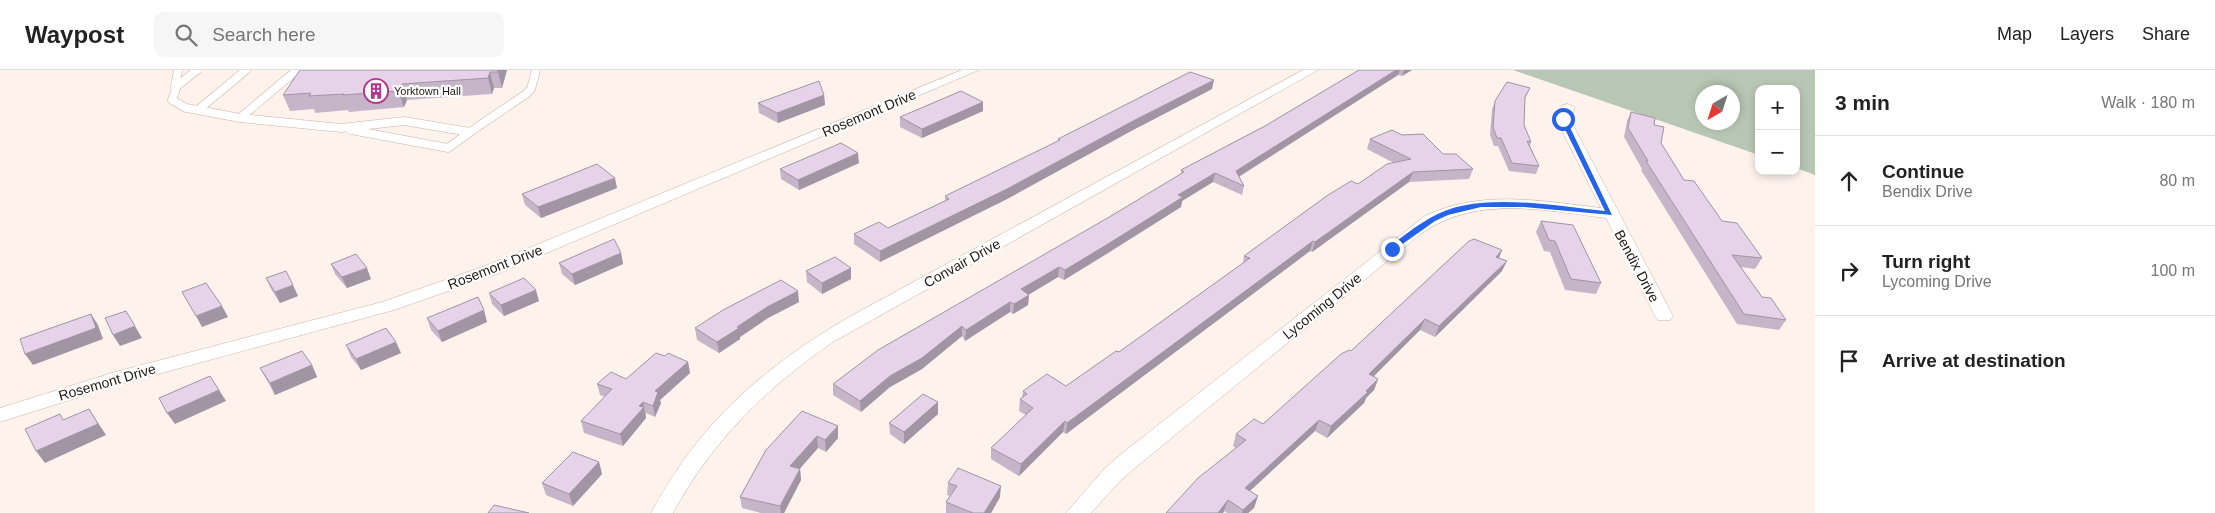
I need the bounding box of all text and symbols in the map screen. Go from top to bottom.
search box [154,12,504,57]
text: Waypost [25,21,124,48]
icon: search [172,21,200,49]
text: Search here [212,24,316,45]
text: Map [1997,24,2032,44]
text: Layers [2060,24,2114,44]
text: Share [2142,24,2190,44]
building icon: Yorktown Hall [363,78,389,104]
place label: Yorktown Hall [394,85,461,97]
north arrow [1695,85,1740,130]
map controls [1755,85,1800,175]
button: + [1755,85,1800,130]
street label: Rosemont Drive [820,86,919,140]
text: 3 min [1835,91,1890,114]
text: Walk · 180 m [2101,94,2195,111]
route start [1552,108,1575,131]
button: − [1755,130,1800,175]
text: Continue [1882,161,1964,182]
icon: ahead [1835,167,1863,195]
text: 80 m [2159,172,2195,189]
text: Bendix Drive [1882,183,1973,200]
street label: Bendix Drive [1611,227,1663,305]
street label: Convair Drive [921,235,1003,291]
route end [1381,238,1404,261]
street label: Rosemont Drive [445,241,545,292]
text: Turn right [1882,251,1970,272]
icon: right [1835,257,1863,285]
text: 100 m [2151,262,2195,279]
street label: Lycoming Drive [1280,269,1364,342]
text: Lycoming Drive [1882,273,1992,290]
icon: arrive [1835,347,1863,375]
text: Arrive at destination [1882,350,2066,371]
street label: Rosemont Drive [57,360,158,404]

